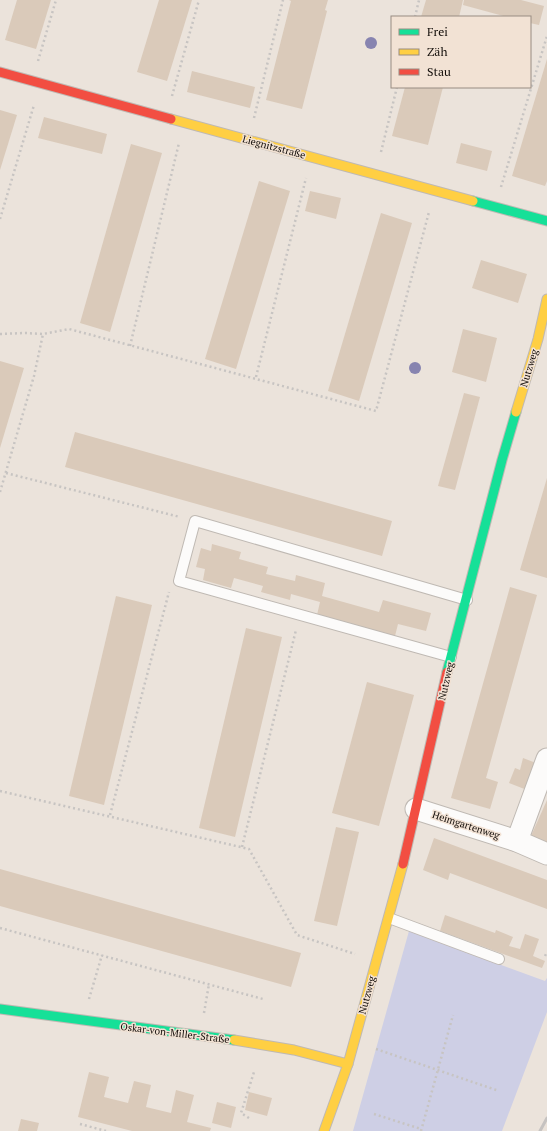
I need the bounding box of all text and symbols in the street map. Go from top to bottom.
legend [391,16,531,88]
text: Frei [427,24,448,39]
text: Zäh [427,44,447,59]
text: Stau [427,64,451,79]
street label: Liegnitzstraße [241,132,307,162]
street label: Nutzweg [517,347,541,389]
street label: Nutzweg [435,660,457,701]
street label: Heimgartenweg [431,808,502,842]
street label: Nutzweg [356,974,379,1016]
street label: Oskar-von-Miller-Straße [120,1020,230,1046]

